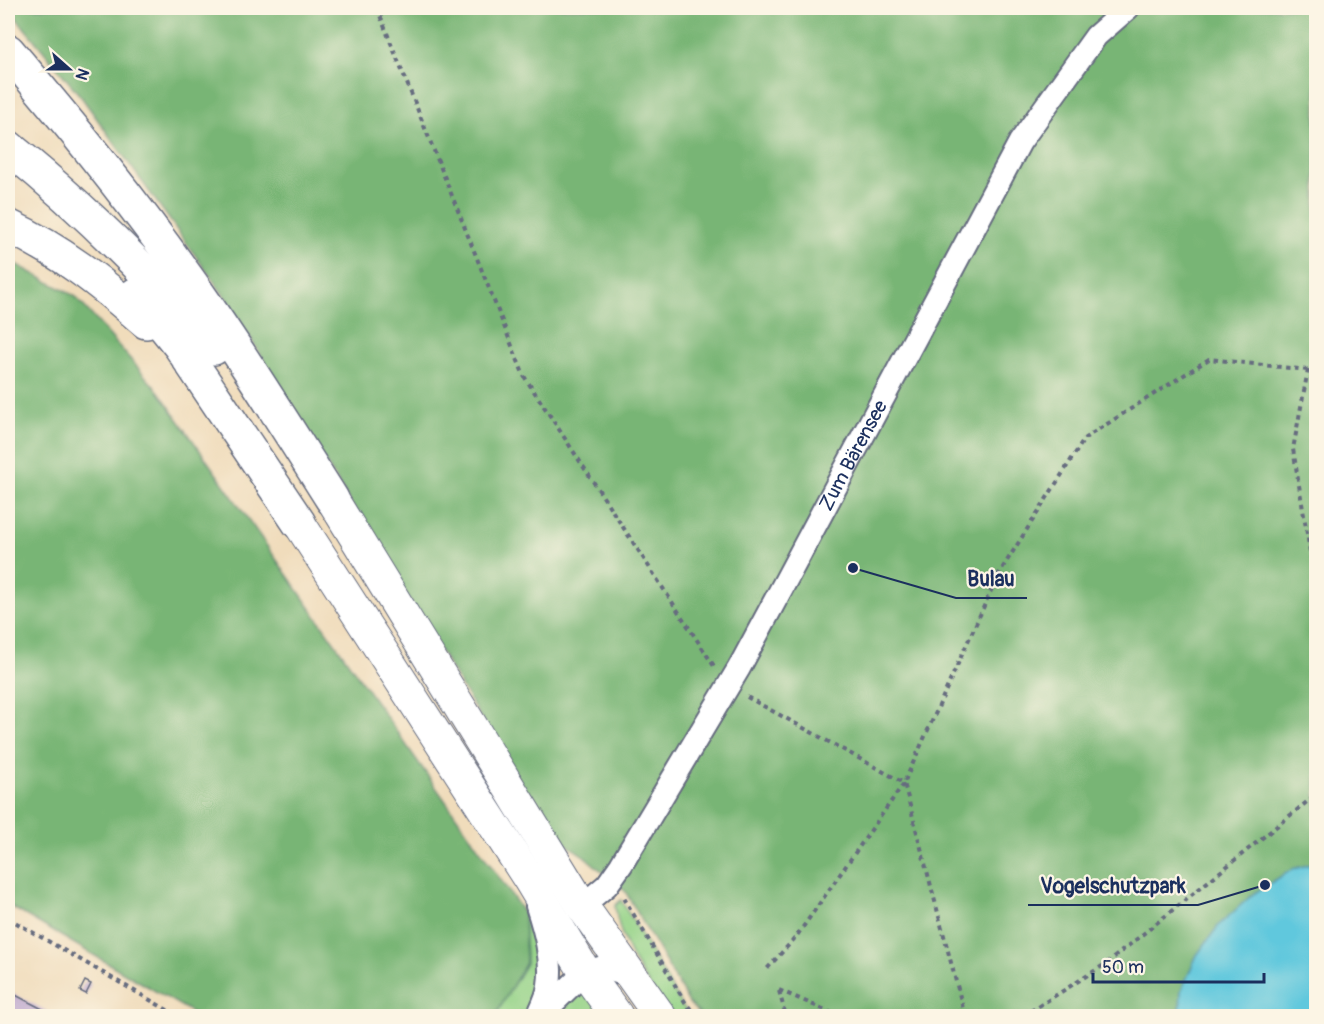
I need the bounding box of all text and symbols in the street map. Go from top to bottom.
north arrow [39,39,99,99]
text: N [71,65,93,83]
street label: Zum Bärensee [813,396,893,515]
callout: Bulau [956,559,1027,598]
text: Bulau [967,566,1015,593]
callout: Vogelschutzpark [1028,866,1198,905]
text: Vogelschutzpark [1040,873,1186,900]
scale bar [1093,946,1264,984]
text: 50 m [1102,956,1144,979]

